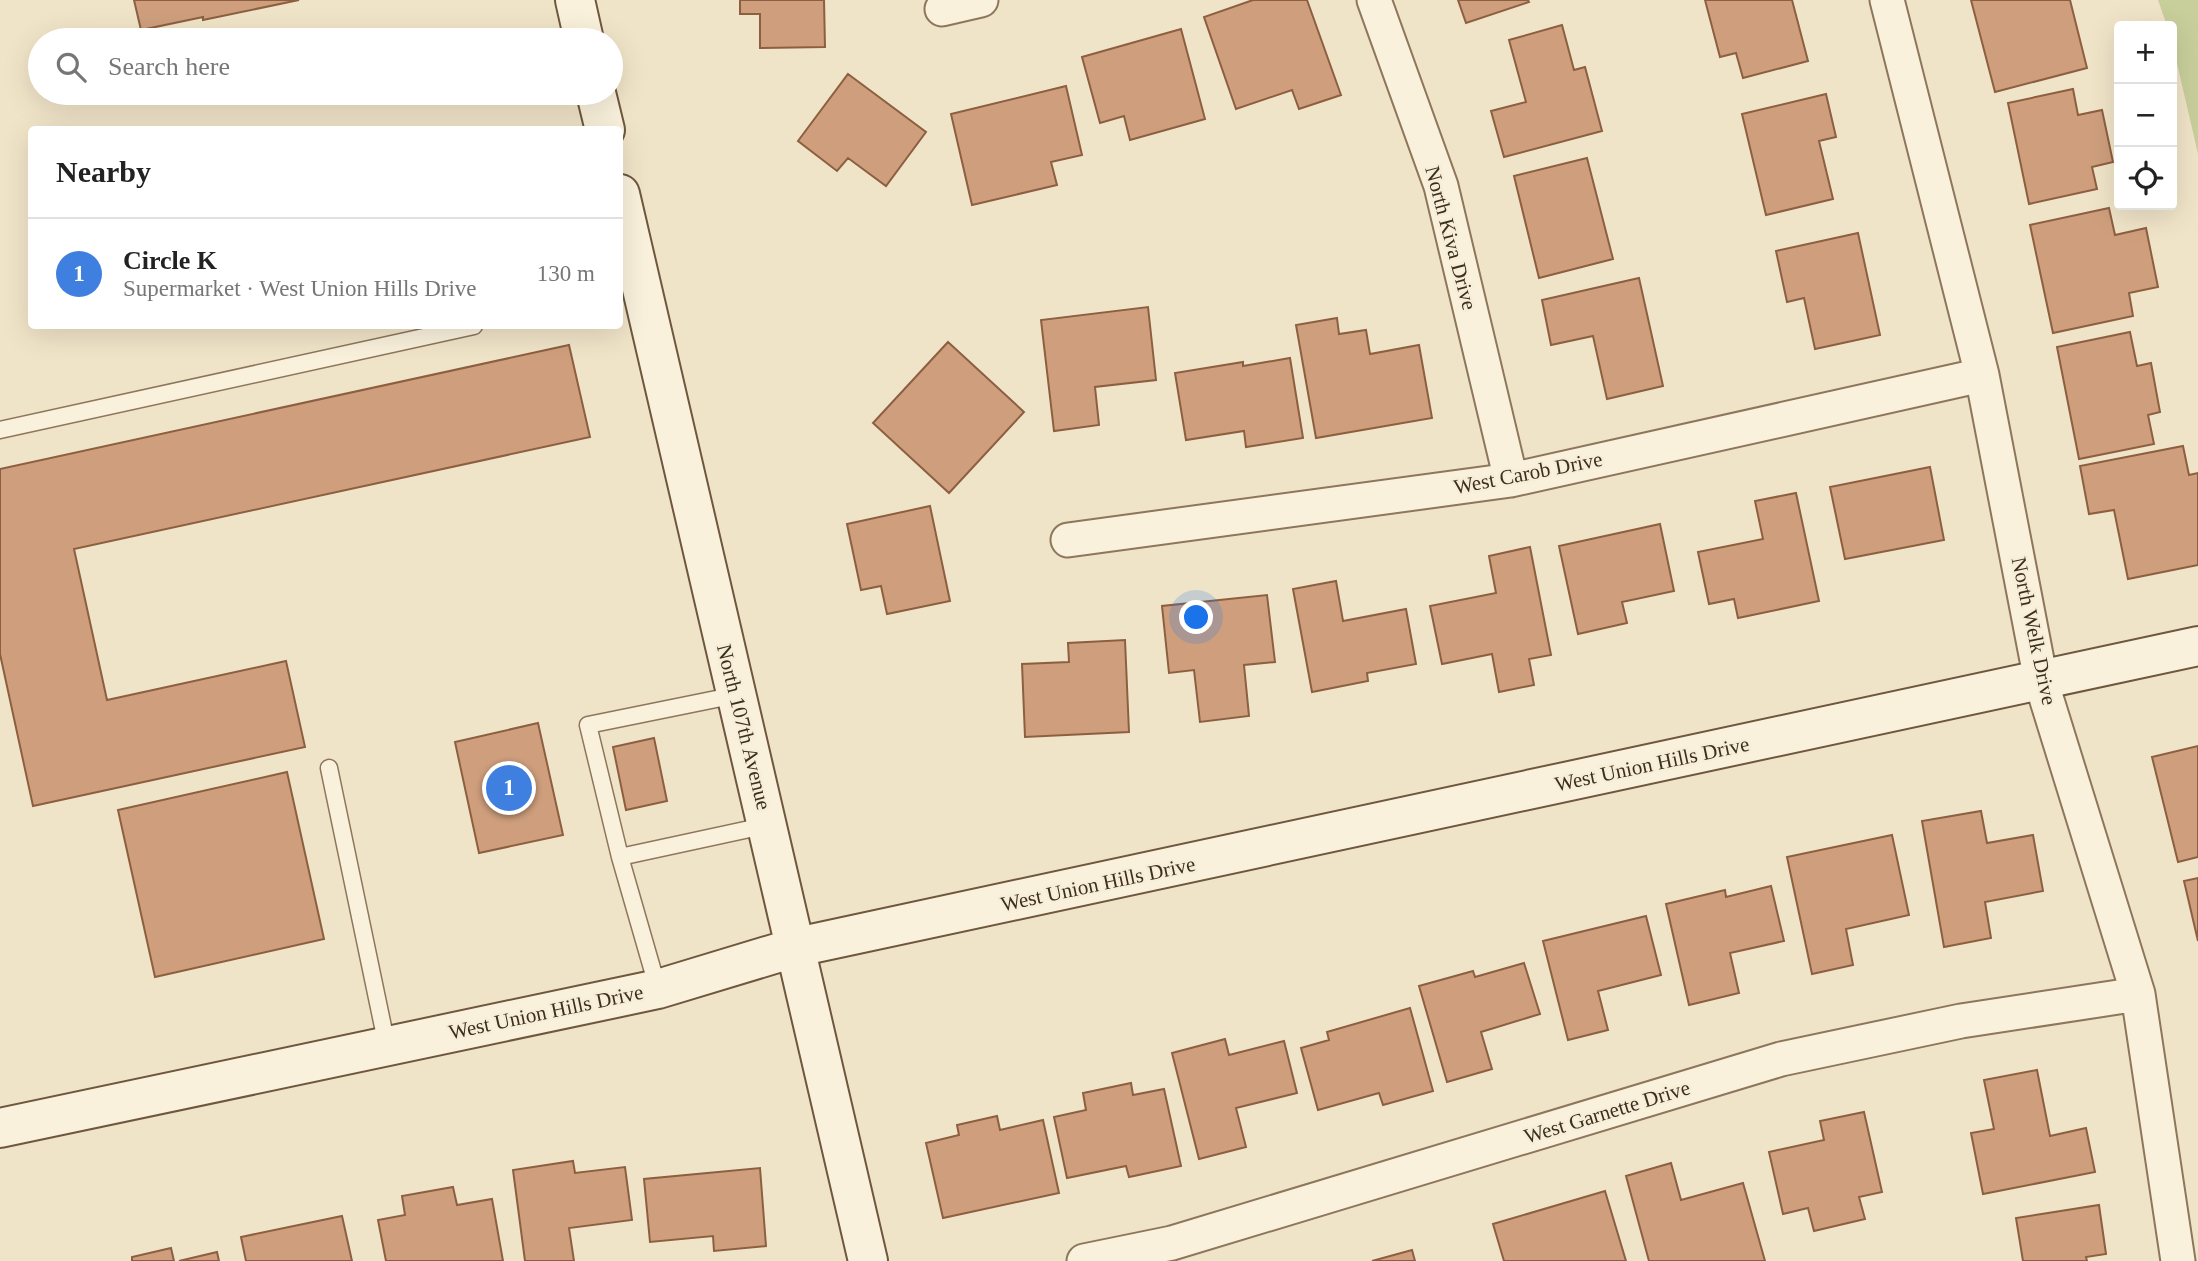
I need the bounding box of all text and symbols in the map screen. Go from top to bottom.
map controls [2114,21,2177,210]
button: + [2114,21,2177,84]
search box [28,28,623,105]
icon: search [52,48,90,86]
text: Search here [108,52,230,81]
button: − [2114,84,2177,147]
button: locate [2114,147,2177,210]
text: Nearby [56,155,151,188]
street label: North Kiva Drive [1420,163,1482,313]
text: Circle K [123,246,217,275]
text: 1 [73,261,85,286]
text: 130 m [537,261,595,286]
text: Supermarket · West Union Hills Drive [123,276,477,301]
street label: West Carob Drive [1452,447,1604,499]
street label: North Welk Drive [2007,555,2061,707]
your location [1179,600,1213,634]
street label: North 107th Avenue [712,642,776,812]
street label: West Union Hills Drive [1552,732,1752,796]
pin: 1 [486,762,532,814]
street label: West Union Hills Drive [998,852,1198,916]
street label: West Union Hills Drive [446,980,646,1044]
street label: West Garnette Drive [1521,1075,1693,1149]

